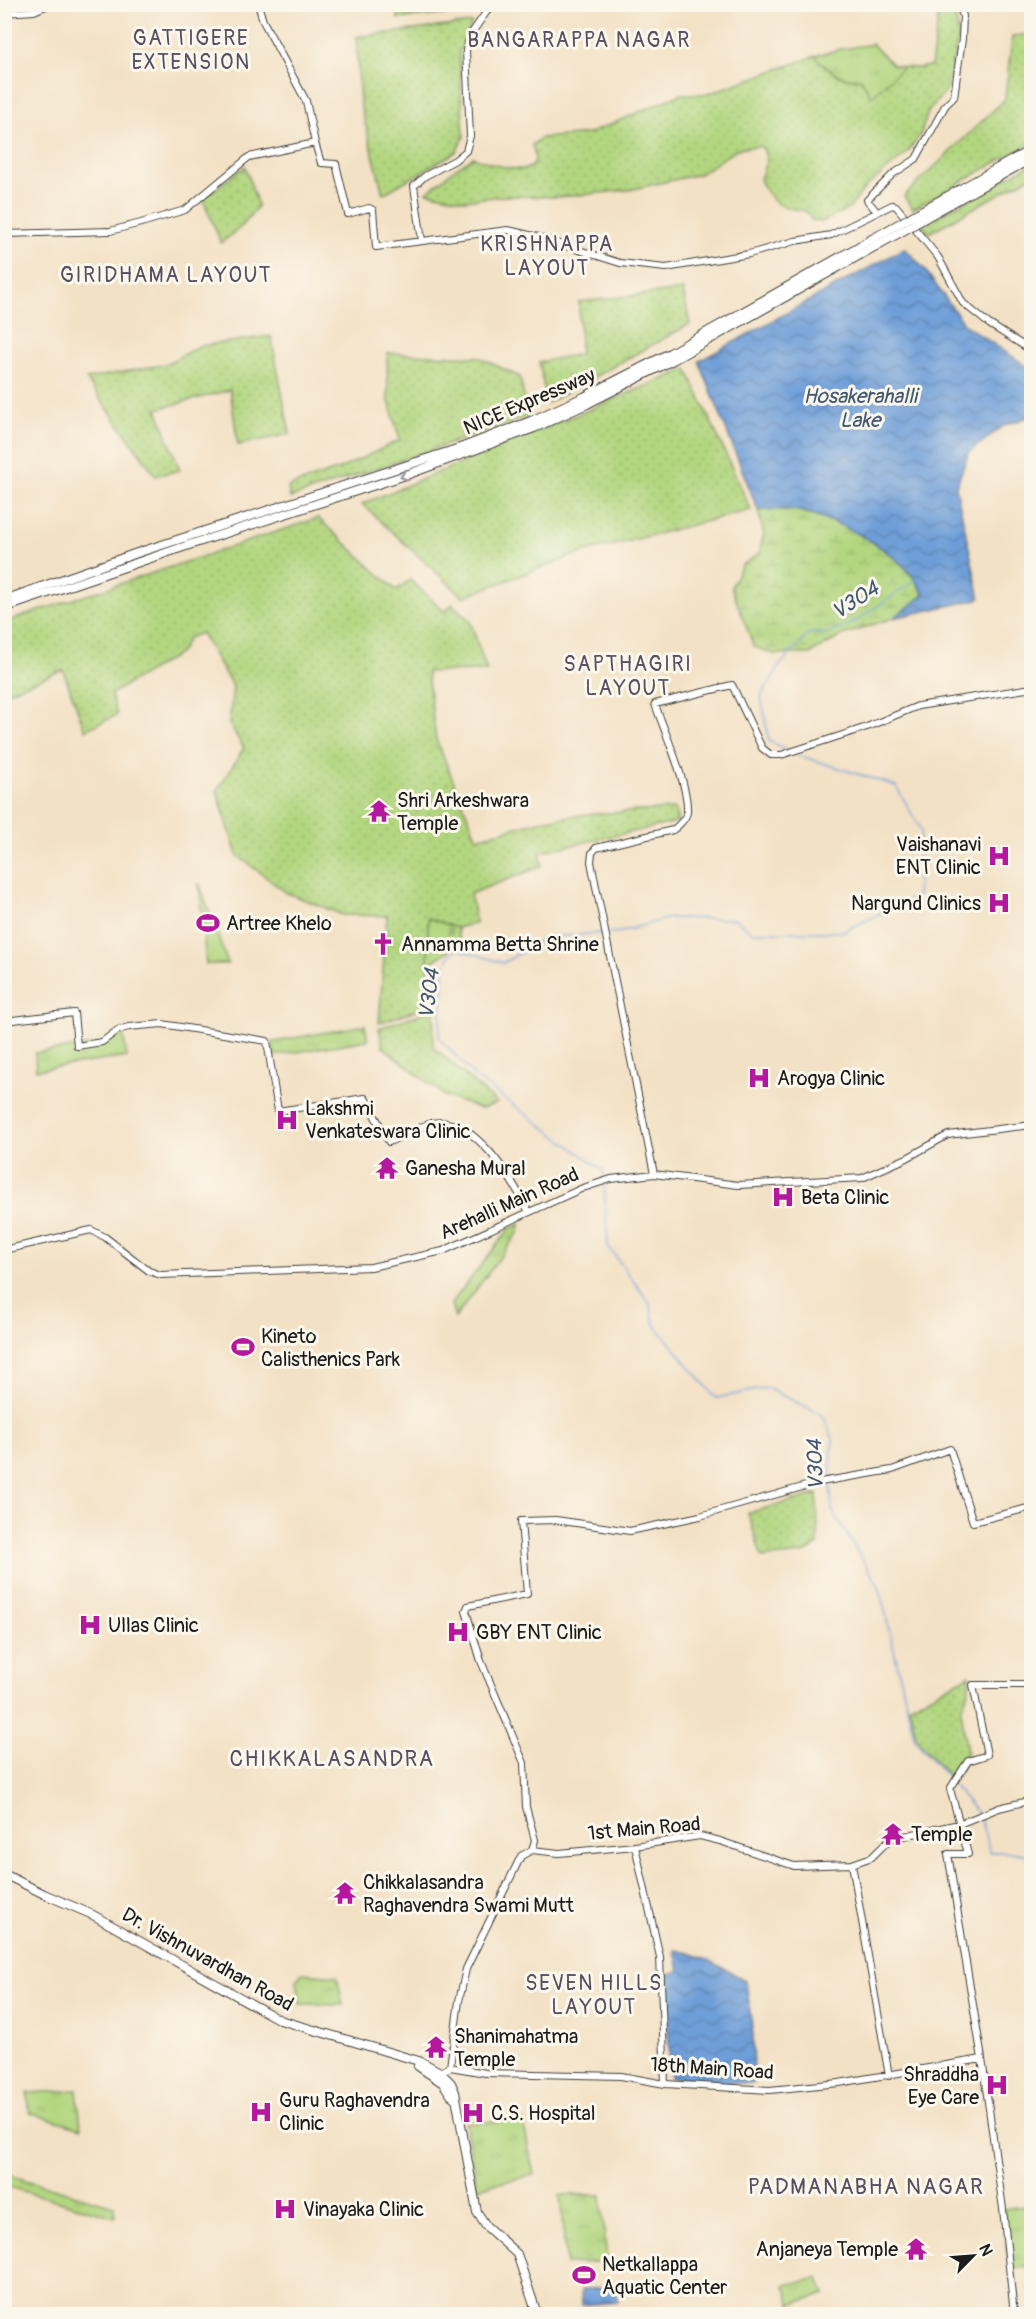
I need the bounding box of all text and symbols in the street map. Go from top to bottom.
district label: GATTIGERE EXTENSION [131,25,251,76]
district label: BANGARAPPA NAGAR [467,27,691,54]
district label: KRISHNAPPA LAYOUT [480,231,614,282]
district label: GIRIDHAMA LAYOUT [60,262,272,289]
street label: NICE Expressway [459,362,599,440]
water label: Hosakerahalli Lake [803,383,920,434]
one-way arrow [399,468,410,481]
water label: V304 [827,575,885,626]
district label: SAPTHAGIRI LAYOUT [564,651,692,702]
place label: Shri Arkeshwara Temple [397,788,529,836]
temple icon: Shri Arkeshwara Temple [366,798,392,824]
place label: Vaishanavi ENT Clinic [896,832,981,880]
hospital icon: Vaishanavi ENT Clinic [986,843,1012,869]
hospital icon: Nargund Clinics [986,890,1012,916]
place label: Nargund Clinics [851,891,981,916]
sports icon: Artree Khelo [195,910,221,936]
place label: Artree Khelo [226,911,332,936]
church icon: Annamma Betta Shrine [370,931,396,957]
place label: Annamma Betta Shrine [401,932,599,957]
water label: V304 [413,966,446,1021]
hospital icon: Arogya Clinic [746,1065,772,1091]
place label: Arogya Clinic [777,1066,885,1091]
place label: Lakshmi Venkateswara Clinic [305,1096,471,1144]
hospital icon: Lakshmi Venkateswara Clinic [274,1107,300,1133]
temple icon: Ganesha Mural [374,1155,400,1181]
place label: Ganesha Mural [405,1156,526,1181]
street label: Arehalli Main Road [436,1162,583,1245]
hospital icon: Beta Clinic [770,1184,796,1210]
place label: Beta Clinic [801,1185,889,1210]
place label: Kineto Calisthenics Park [261,1324,401,1372]
sports icon: Kineto Calisthenics Park [230,1334,256,1360]
water label: V304 [801,1438,830,1491]
hospital icon: Ullas Clinic [77,1612,103,1638]
place label: Ullas Clinic [108,1613,199,1638]
hospital icon: GBY ENT Clinic [445,1619,471,1645]
place label: GBY ENT Clinic [476,1620,602,1645]
district label: CHIKKALASANDRA [230,1745,435,1773]
street label: 1st Main Road [587,1811,702,1846]
temple icon: Temple [880,1821,906,1847]
place label: Temple [911,1822,973,1847]
place label: Chikkalasandra Raghavendra Swami Mutt [363,1870,575,1918]
temple icon: Chikkalasandra Raghavendra Swami Mutt [332,1880,358,1906]
street label: Dr. Vishnuvardhan Road [118,1902,298,2017]
district label: SEVEN HILLS LAYOUT [525,1970,663,2021]
place label: Shanimahatma Temple [454,2024,578,2072]
temple icon: Shanimahatma Temple [423,2034,449,2060]
street label: 18th Main Road [649,2052,775,2085]
place label: Shraddha Eye Care [903,2062,979,2110]
hospital icon: Shraddha Eye Care [984,2072,1010,2098]
place label: Guru Raghavendra Clinic [279,2088,430,2136]
hospital icon: Guru Raghavendra Clinic [248,2099,274,2125]
hospital icon: C.S. Hospital [460,2100,486,2126]
place label: C.S. Hospital [491,2101,596,2126]
district label: PADMANABHA NAGAR [748,2173,984,2201]
hospital icon: Vinayaka Clinic [272,2196,298,2222]
place label: Vinayaka Clinic [303,2197,424,2222]
north arrow [943,2226,1003,2286]
temple icon: Anjaneya Temple [903,2236,929,2262]
place label: Anjaneya Temple [756,2237,898,2262]
text: N [974,2241,997,2259]
place label: Netkallappa Aquatic Center [602,2252,727,2300]
sports icon: Netkallappa Aquatic Center [571,2262,597,2288]

